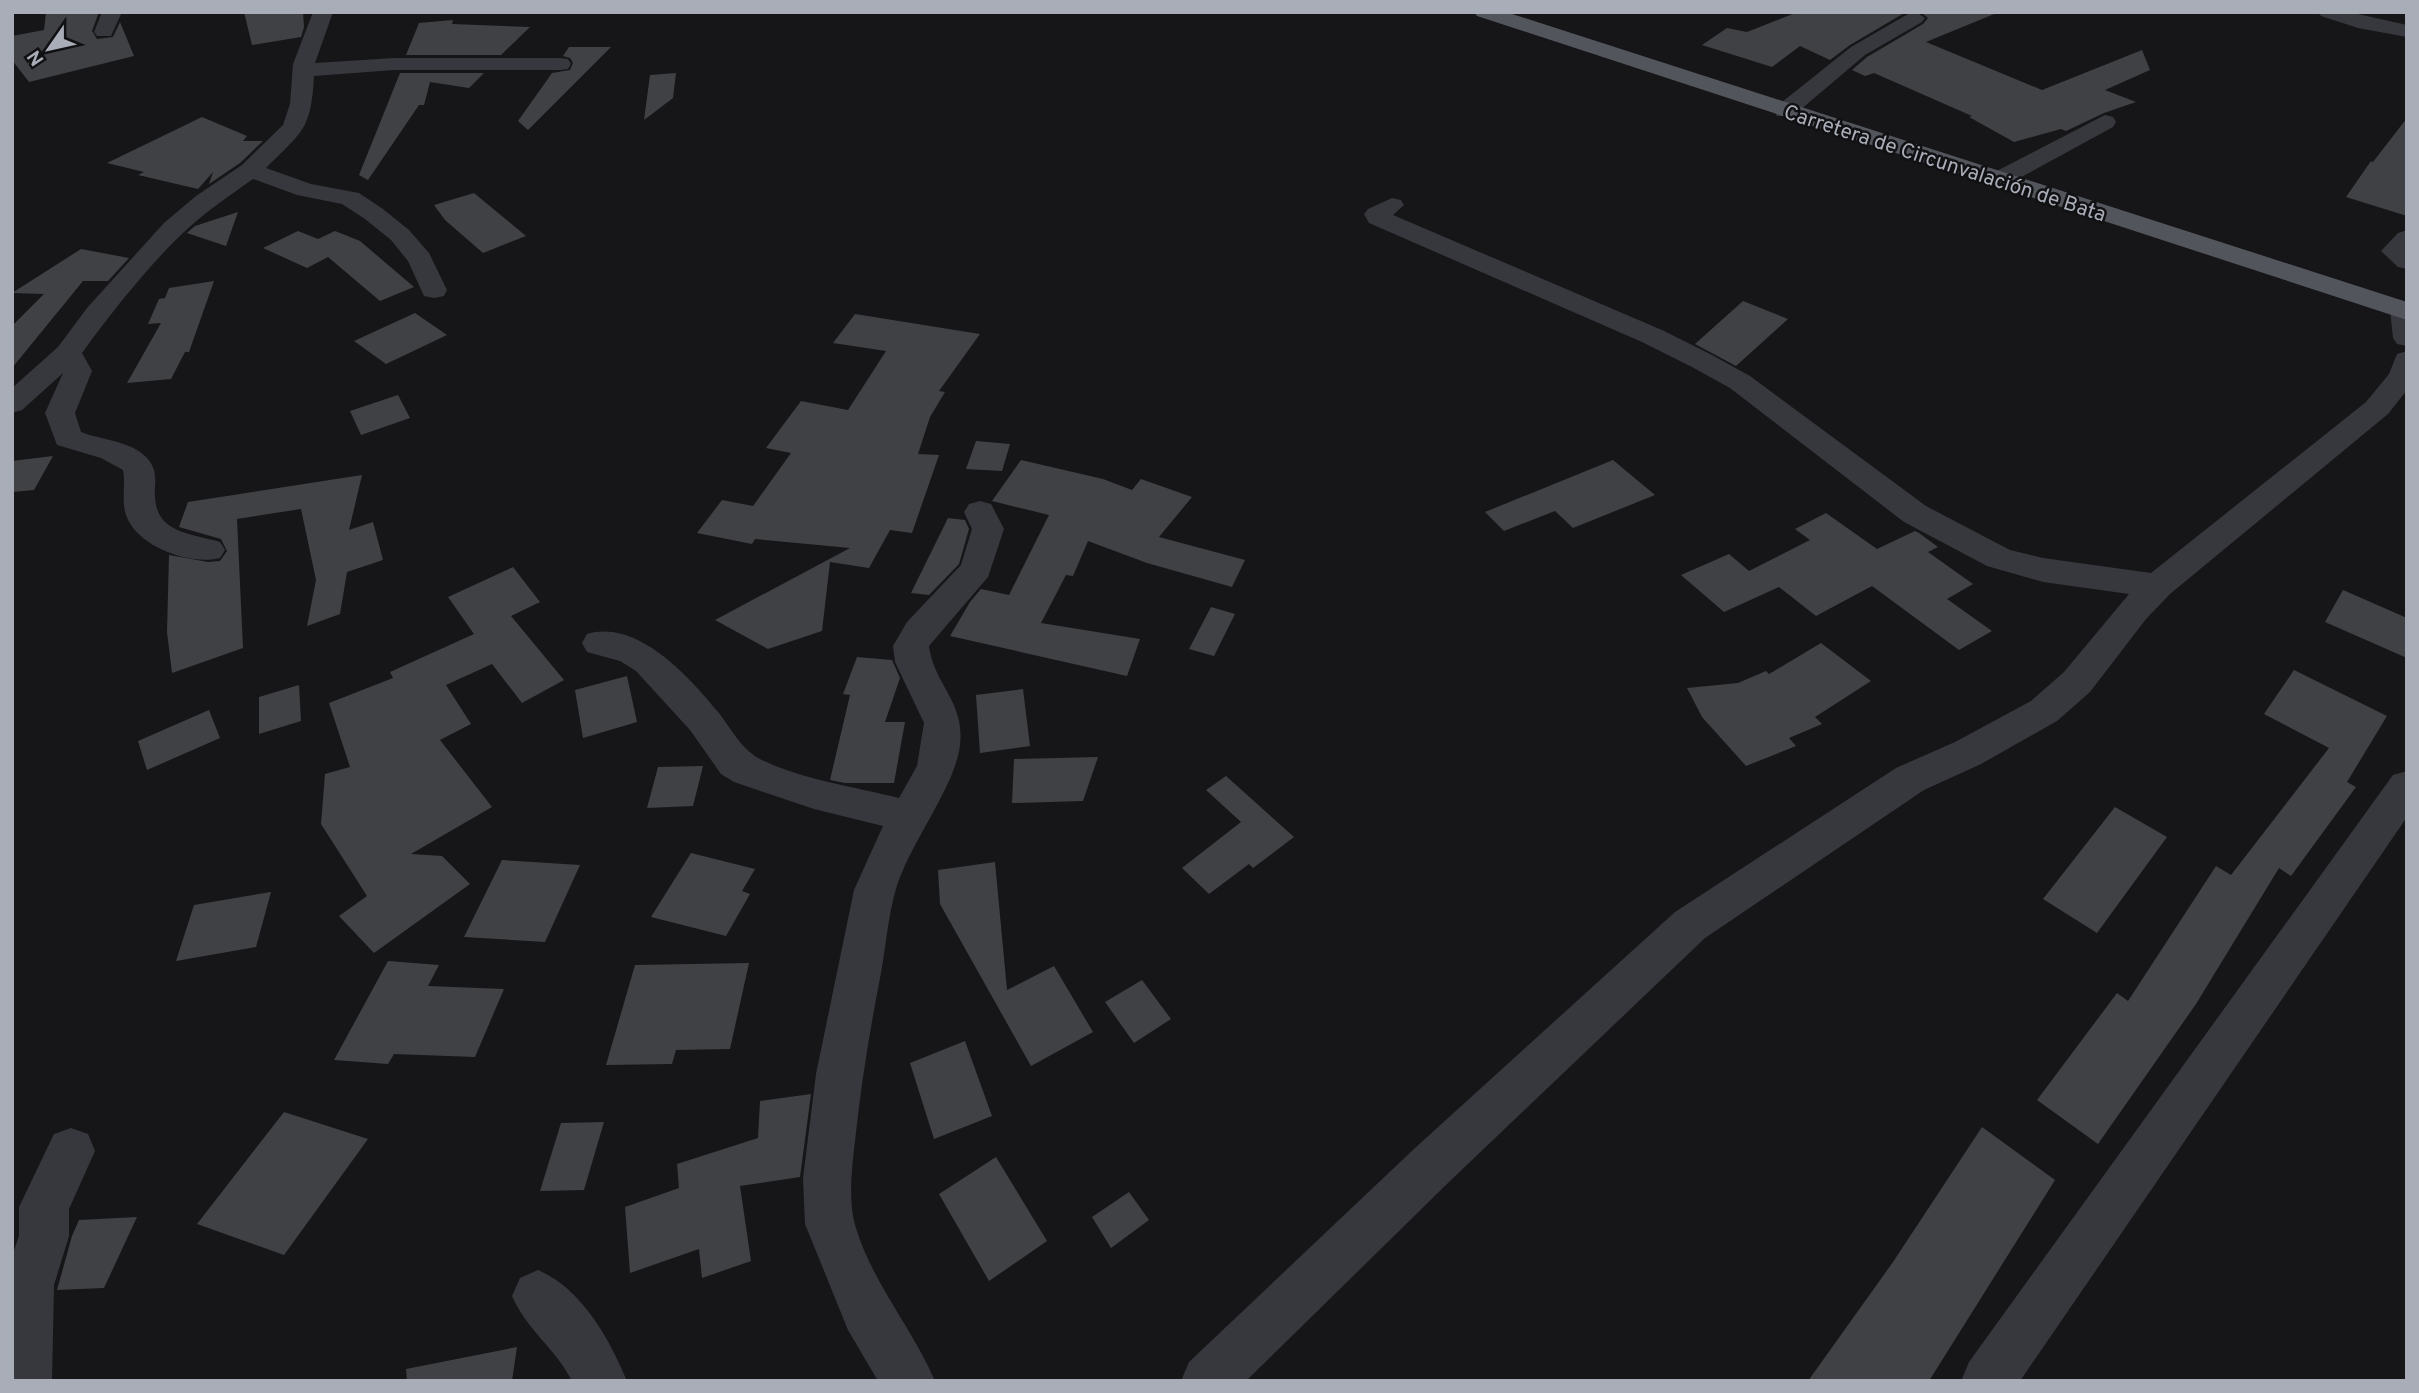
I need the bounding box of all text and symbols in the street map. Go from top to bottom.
north arrow [14,14,84,84]
text: N [23,45,50,70]
street label: Carretera de Circunvalación de Bata [1780,99,2109,229]

